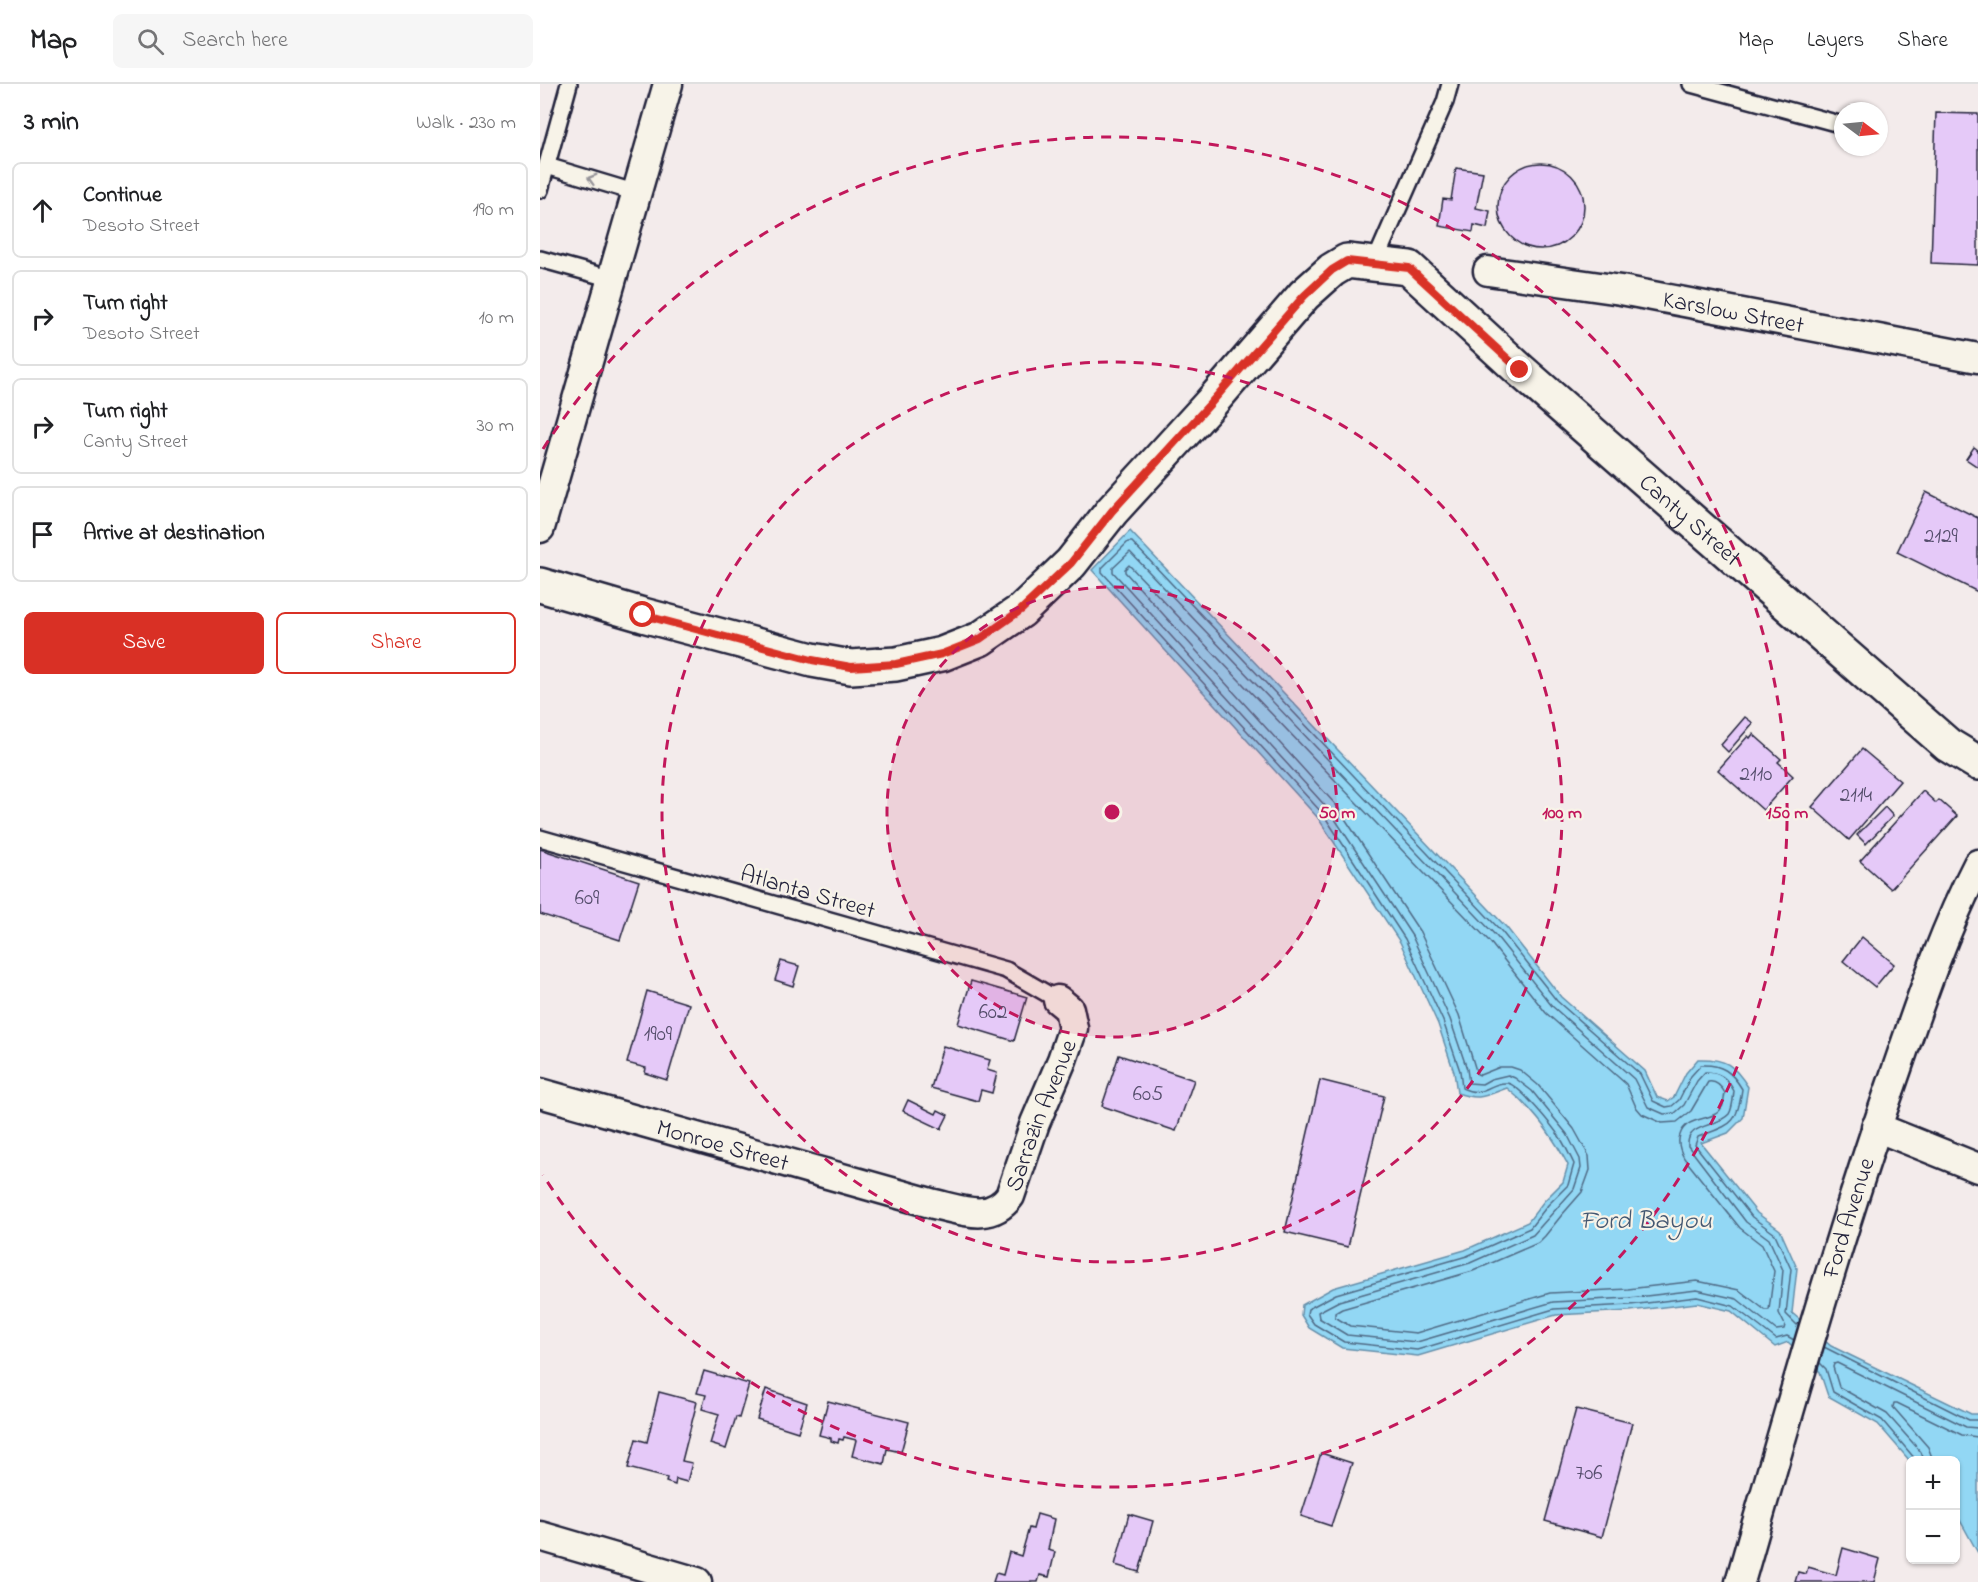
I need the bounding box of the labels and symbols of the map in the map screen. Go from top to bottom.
north arrow [1834,102,1888,156]
one-way arrow [587,174,598,186]
street label: Karslow Street [1660,283,1807,344]
route end [1506,356,1532,382]
street label: Canty Street [1630,467,1748,576]
house number: 2129 [1924,522,1959,552]
route start [629,601,655,627]
house number: 2110 [1740,760,1772,790]
house number: 2114 [1840,781,1873,811]
text: 50 m [1319,801,1355,827]
text: 100 m [1542,801,1582,827]
text: 150 m [1766,801,1808,827]
centre of rings [1102,802,1122,822]
street label: Atlanta Street [736,857,879,929]
house number: 609 [575,884,600,914]
house number: 602 [979,998,1007,1028]
house number: 1909 [644,1020,673,1050]
street label: Sarrazin Avenue [998,1035,1088,1197]
house number: 605 [1133,1080,1163,1110]
street label: Monroe Street [652,1112,792,1182]
street label: Ford Avenue [1814,1153,1886,1284]
water label: Ford Bayou [1580,1203,1712,1241]
house number: 706 [1576,1459,1602,1489]

